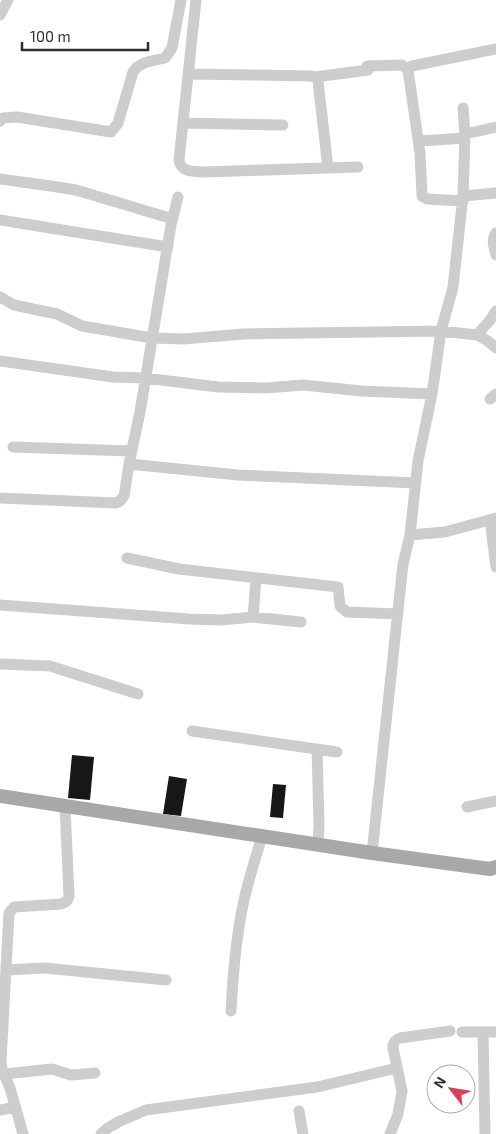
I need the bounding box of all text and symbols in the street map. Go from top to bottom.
scale bar [22,20,149,52]
text: 100 m [30,27,71,45]
north arrow [426,1064,476,1114]
text: N [430,1073,449,1091]

